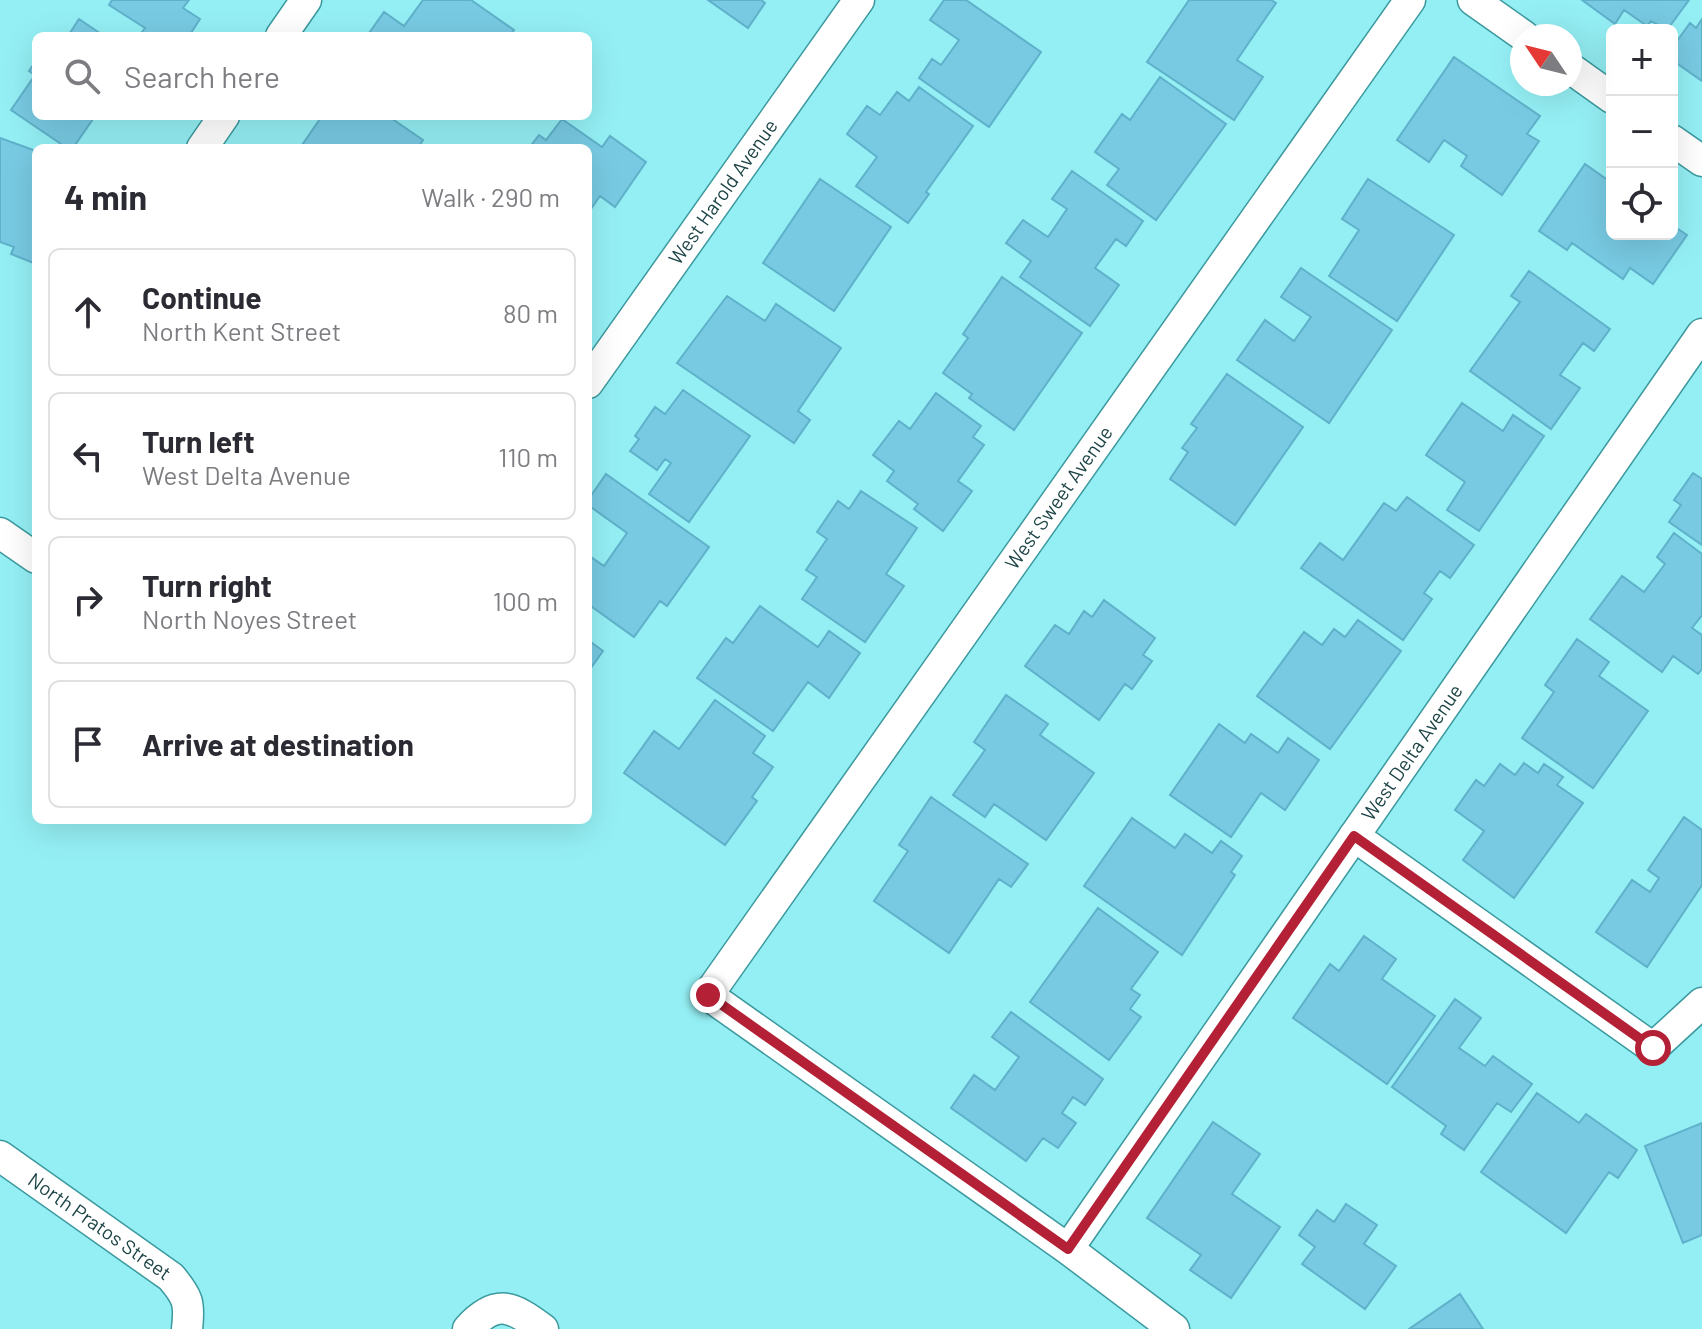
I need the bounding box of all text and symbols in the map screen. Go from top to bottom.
north arrow [1510,24,1582,96]
map controls [1606,24,1678,240]
button: + [1606,24,1678,96]
search box [32,32,592,120]
icon: search [60,54,104,98]
text: Search here [124,58,280,94]
button: − [1606,96,1678,168]
street label: West Harold Avenue [663,114,782,269]
button: locate [1606,168,1678,240]
text: 4 min [64,176,147,217]
text: Walk · 290 m [421,181,560,212]
text: Continue [142,279,262,315]
icon: ahead [66,290,110,334]
text: 80 m [503,297,558,328]
text: North Kent Street [142,315,341,346]
street label: West Sweet Avenue [999,421,1117,573]
text: Turn left [142,423,255,459]
icon: left [66,434,110,478]
text: 110 m [498,441,558,472]
text: West Delta Avenue [142,459,351,490]
text: Turn right [142,567,272,603]
icon: right [66,578,110,622]
text: 100 m [493,585,558,616]
text: North Noyes Street [142,603,357,634]
street label: West Delta Avenue [1356,679,1467,825]
icon: arrive [66,722,110,766]
text: Arrive at destination [142,726,414,762]
route end [690,977,726,1013]
route start [1635,1030,1671,1066]
street label: North Pratos Street [24,1167,176,1284]

